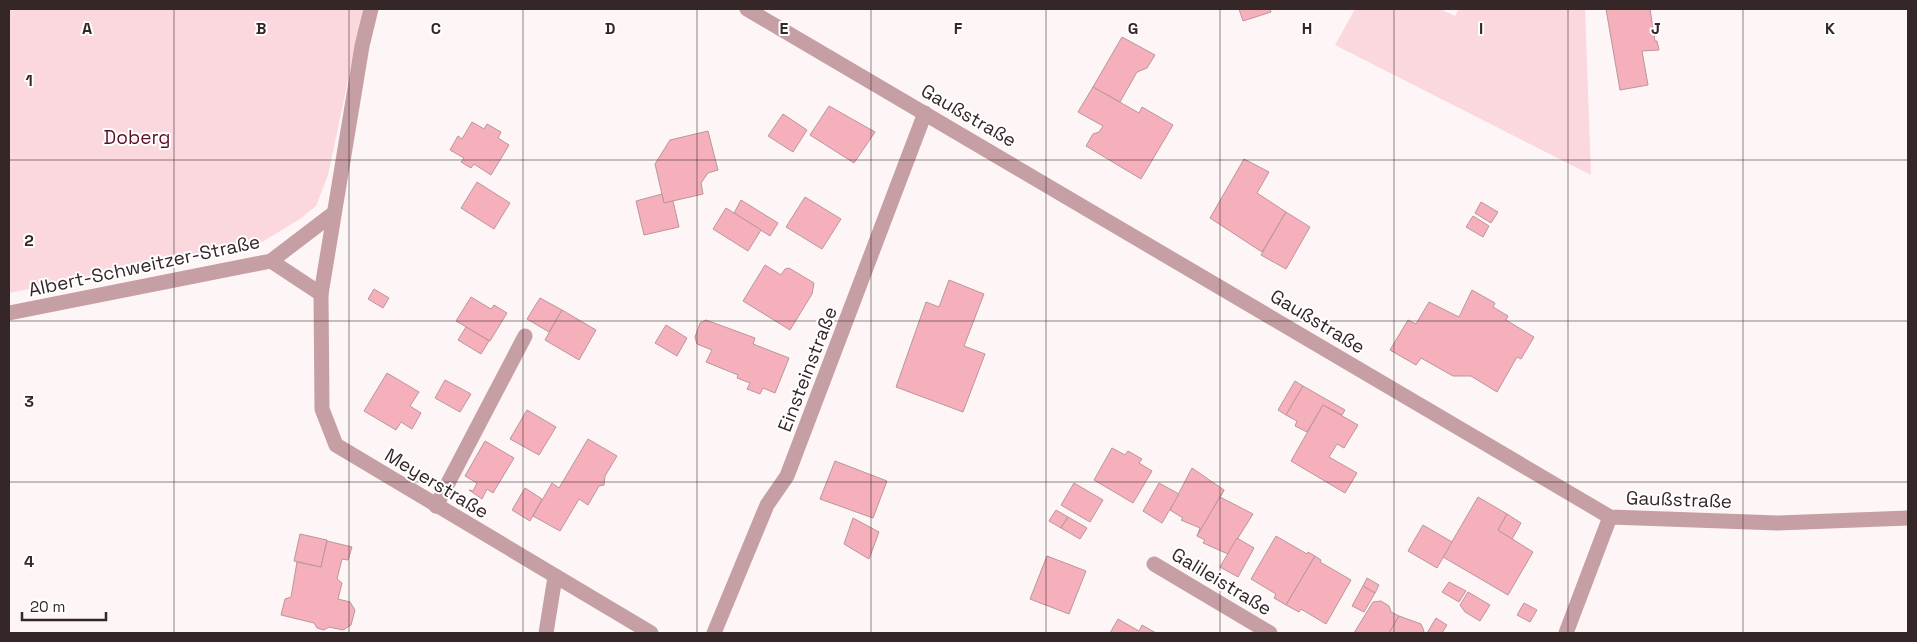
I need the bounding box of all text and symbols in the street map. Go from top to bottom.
text: A [82,18,92,39]
text: B [256,18,266,39]
text: C [431,18,441,39]
text: D [605,18,615,39]
text: E [780,18,789,39]
text: F [954,18,963,39]
text: G [1128,18,1138,39]
text: H [1302,18,1312,39]
text: I [1479,18,1483,39]
text: J [1651,18,1661,39]
text: K [1825,18,1835,39]
text: 1 [25,70,33,91]
street label: Gaußstraße [916,78,1021,153]
park label: Doberg [104,125,170,150]
street label: Albert-Schweitzer-Straße [26,229,262,302]
text: 2 [24,230,34,251]
street label: Gaußstraße [1266,283,1370,360]
street label: Einsteinstraße [772,303,843,435]
text: 3 [24,391,34,412]
street label: Meyerstraße [380,443,493,524]
street label: Gaußstraße [1625,485,1733,514]
street label: Galileistraße [1167,542,1277,621]
text: 4 [24,551,34,572]
scale bar [22,590,106,622]
text: 20 m [30,597,65,616]

